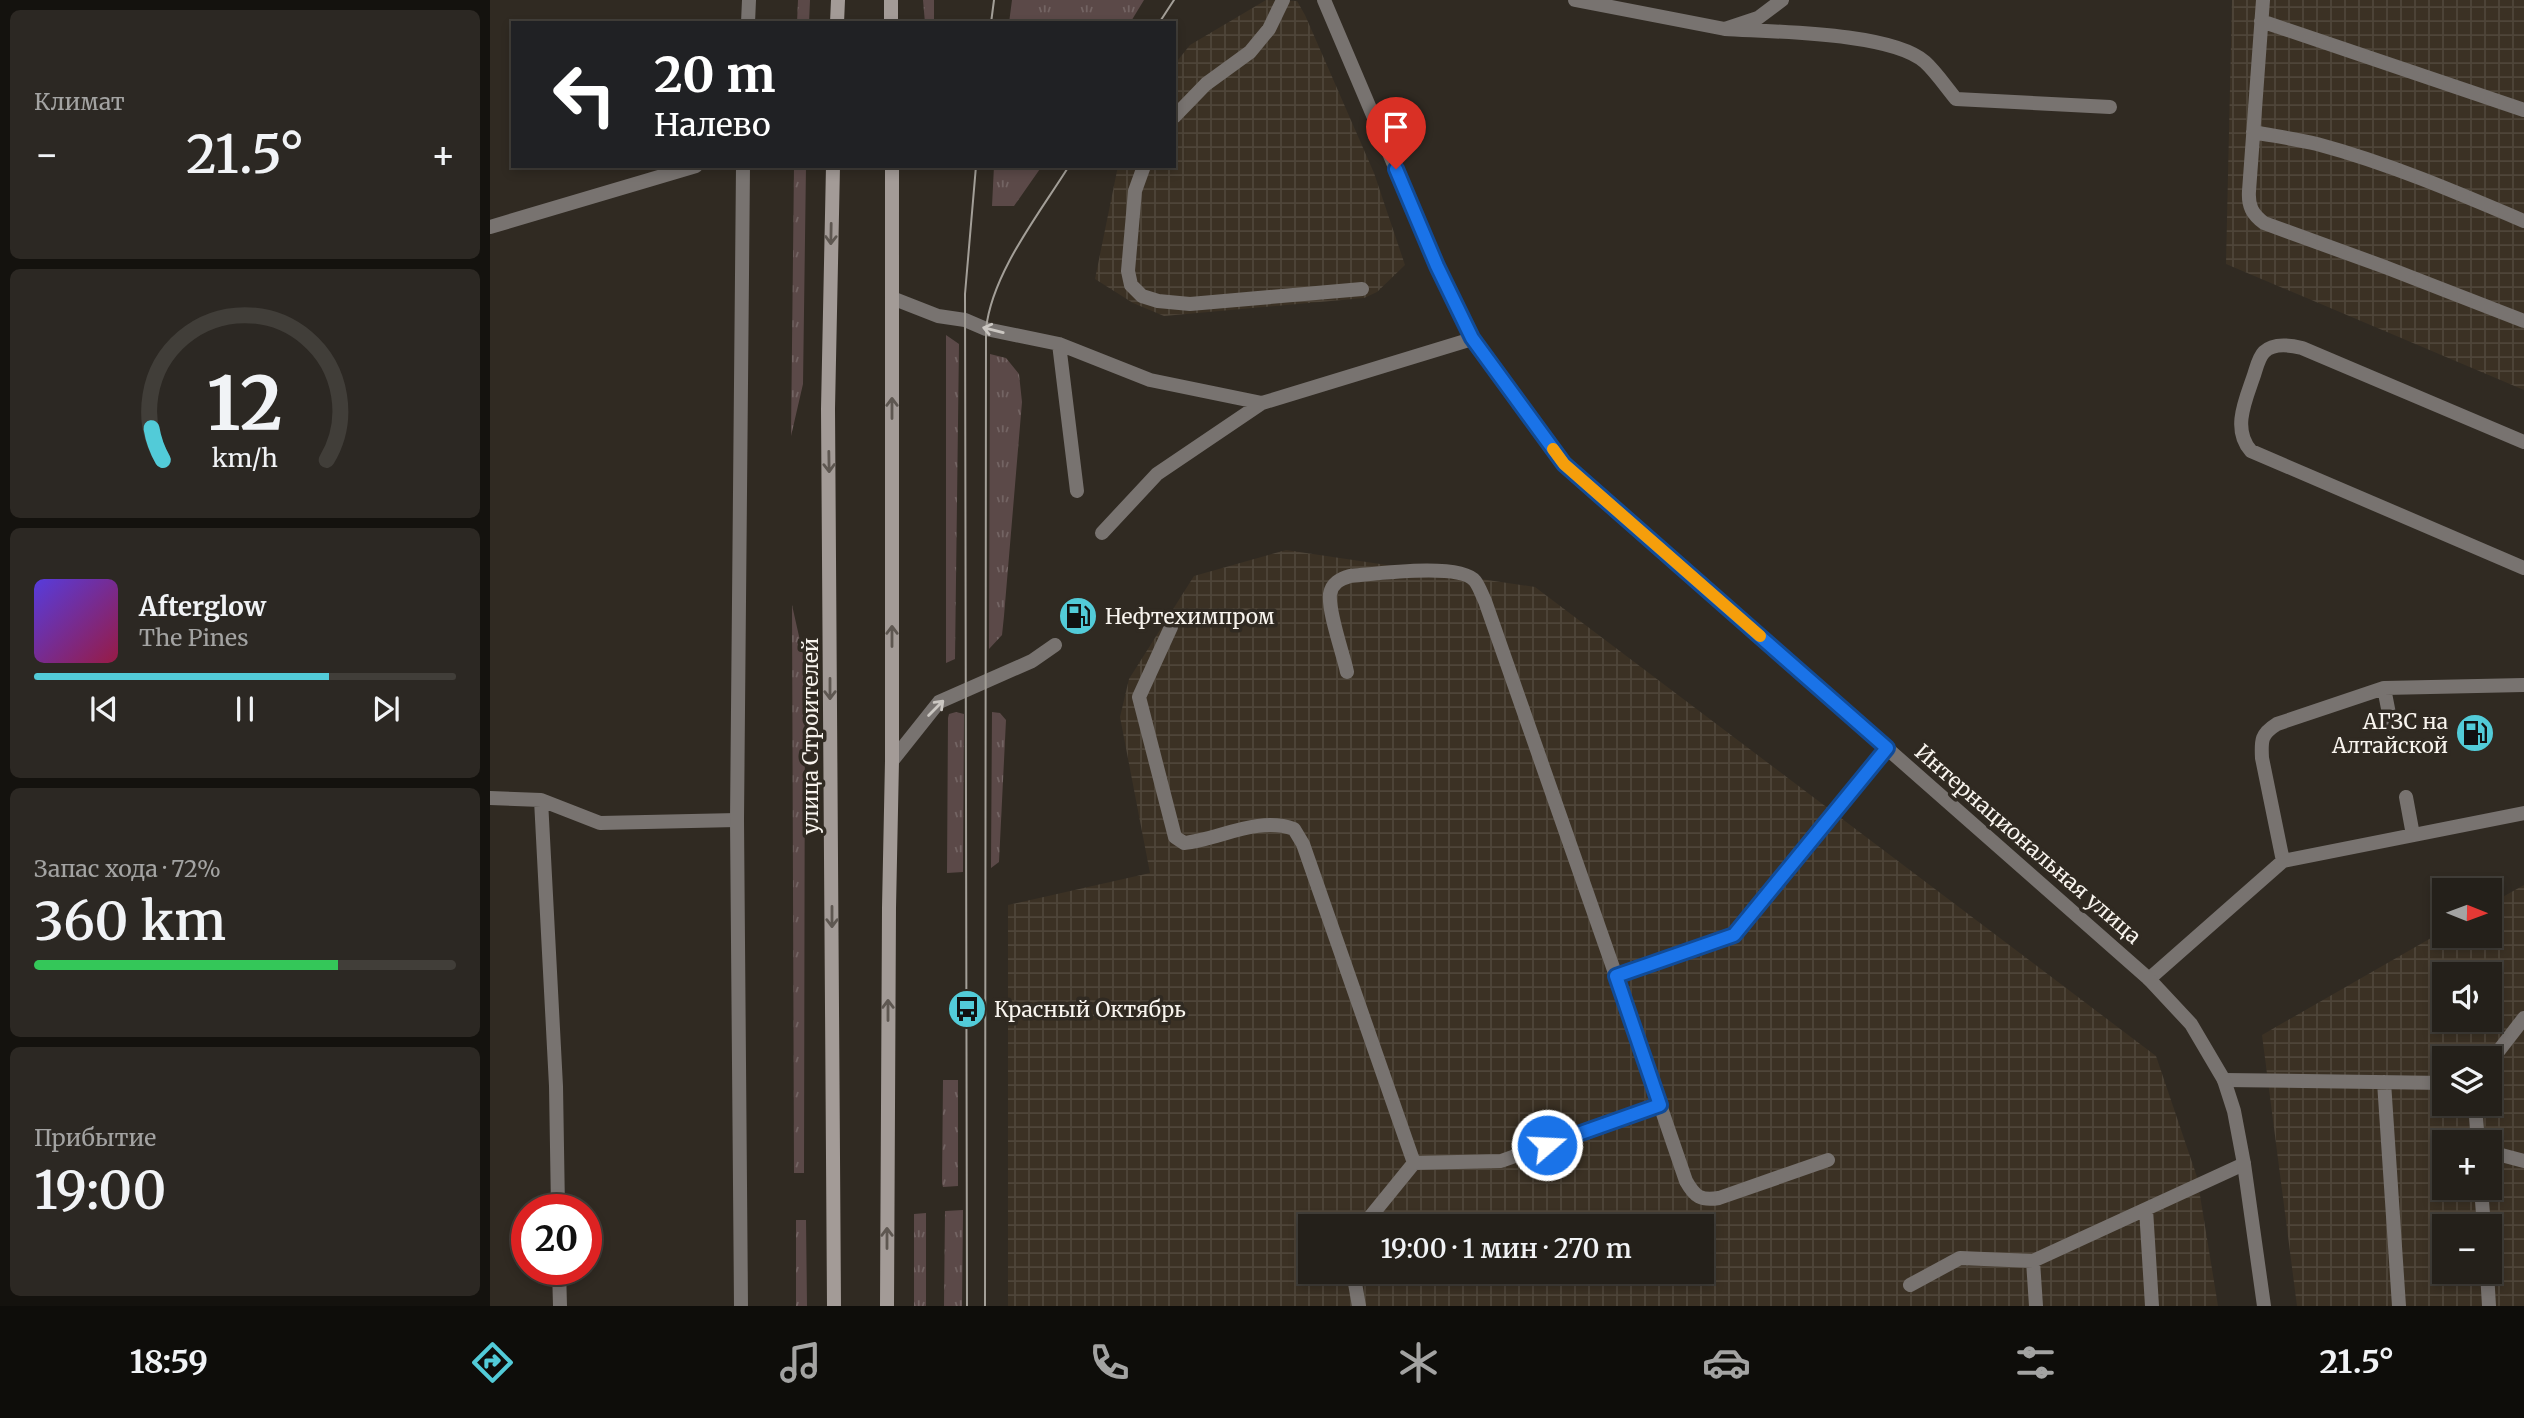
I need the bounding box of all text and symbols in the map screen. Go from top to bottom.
text: 20 m [654,44,775,105]
icon: left [539,49,630,140]
text: Климат [34,87,125,116]
pin [1366,97,1426,169]
text: Налево [654,105,771,145]
icon: arrive [1377,108,1415,146]
text: 21.5° [186,122,304,187]
text: − [34,131,59,178]
text: + [431,131,456,178]
one-way arrow [825,223,838,246]
one-way arrow [982,323,1004,336]
text: 12 [207,358,283,450]
one-way arrow [885,397,899,420]
text: km/h [212,442,278,474]
one-way arrow [822,450,835,473]
text: Afterglow [139,590,266,623]
fuel station icon: Нефтехимпром [1057,595,1099,637]
place label: Нефтехимпром [1105,603,1275,630]
text: The Pines [139,623,249,652]
one-way arrow [885,625,899,648]
street label: улица Строителей [797,638,824,834]
one-way arrow [823,678,837,701]
icon: previous [85,690,123,728]
icon: pause [226,690,264,728]
icon: next [367,690,405,728]
one-way arrow [927,700,944,717]
place label: АГЗС на Алтайской [2331,708,2448,759]
fuel station icon: АГЗС на Алтайской [2454,712,2496,754]
street label: Интернациональная улица [1909,738,2147,950]
text: Запас хода · 72% [34,854,221,883]
north arrow [2432,878,2502,948]
map controls [2432,878,2502,1284]
text: 360 km [34,889,226,954]
one-way arrow [825,905,839,928]
button: sound [2432,962,2502,1032]
bus stop icon: Красный Октябрь [946,988,988,1030]
place label: Красный Октябрь [994,996,1186,1023]
one-way arrow [881,999,895,1022]
button: layers [2432,1046,2502,1116]
position arrow [1510,1108,1584,1182]
text: Прибытие [34,1123,156,1152]
button: + [2432,1130,2502,1200]
text: 19:00 [34,1158,167,1223]
speed limit sign: 20 [511,1194,602,1285]
button: − [2432,1214,2502,1284]
one-way arrow [880,1227,894,1250]
text: 19:00 · 1 мин · 270 m [1380,1232,1632,1265]
icon: directions [468,1338,517,1387]
icon: music [776,1338,825,1387]
icon: phone [1085,1338,1134,1387]
icon: climate [1394,1338,1443,1387]
icon: car [1702,1338,1751,1387]
icon: filters [2011,1338,2060,1387]
text: 18:59 [130,1342,208,1382]
text: 21.5° [2320,1342,2394,1382]

